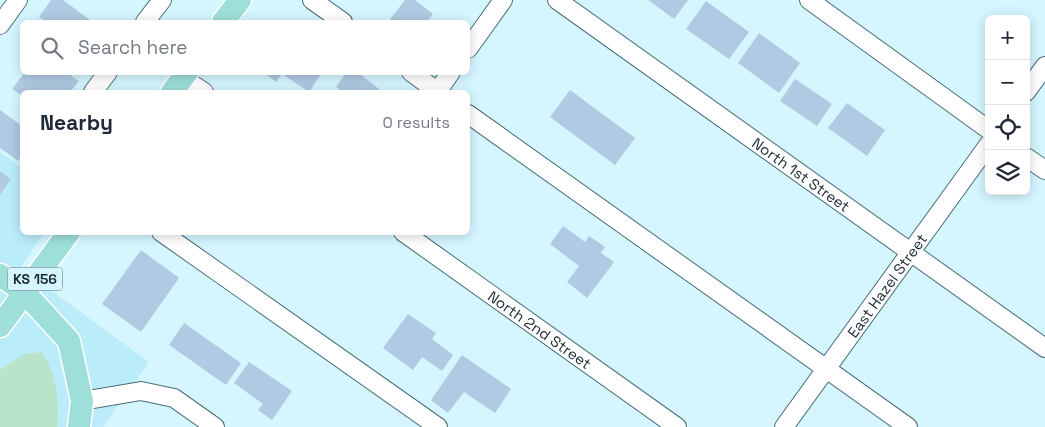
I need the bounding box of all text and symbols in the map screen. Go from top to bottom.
map controls [985,15,1030,195]
button: + [985,15,1030,60]
search box [20,20,470,75]
icon: search [38,34,66,62]
text: Search here [78,35,188,60]
button: − [985,60,1030,105]
button: locate [985,105,1030,150]
text: Nearby [40,109,113,136]
text: 0 results [382,112,450,133]
street label: North 1st Street [749,133,854,216]
button: layers [985,150,1030,195]
street label: East Hazel Street [843,229,931,341]
road number: KS 156 [8,268,62,290]
street label: North 2nd Street [484,286,595,373]

